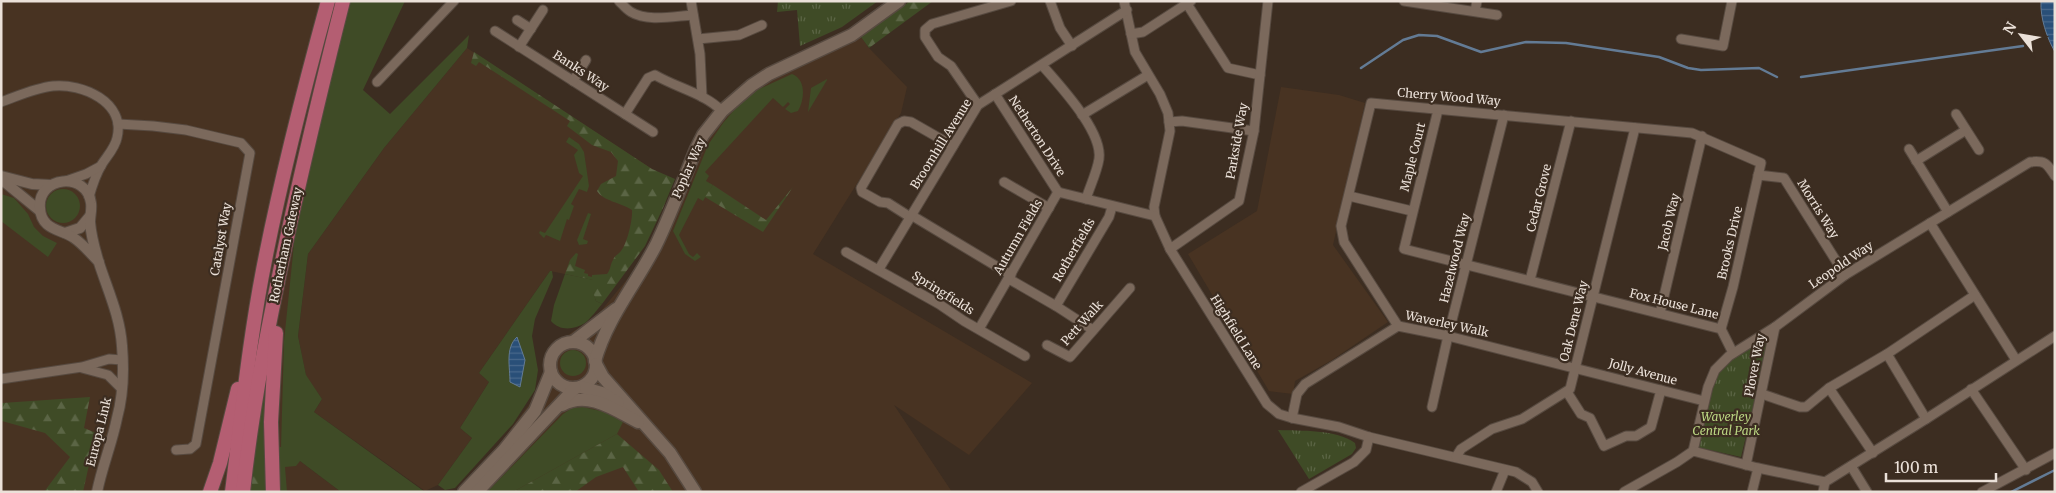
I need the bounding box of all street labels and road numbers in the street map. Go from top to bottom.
street label: Banks Way [550,47,612,94]
street label: Cherry Wood Way [1397,85,1501,108]
street label: Netherton Drive [1006,93,1069,179]
street label: Broomhill Avenue [907,96,974,192]
street label: Parkside Way [1222,101,1251,180]
street label: Maple Court [1397,121,1428,193]
street label: Poplar Way [669,135,709,200]
street label: Cedar Grove [1523,162,1554,233]
street label: Morris Way [1794,176,1843,241]
street label: Rotherham Gateway [266,186,305,304]
street label: Jacob Way [1654,192,1682,253]
street label: Autumn Fields [989,196,1045,278]
street label: Catalyst Way [207,201,234,277]
street label: Brooks Drive [1714,205,1745,281]
street label: Hazelwood Way [1436,212,1473,304]
street label: Rotherfields [1049,215,1098,284]
street label: Leopold Way [1806,238,1876,292]
street label: Springfields [909,268,977,318]
street label: Oak Dene Way [1556,279,1591,363]
street label: Fox House Lane [1628,285,1720,322]
street label: Highfield Lane [1207,292,1265,372]
street label: Pett Walk [1058,297,1106,348]
street label: Waverley Walk [1403,307,1491,340]
street label: Plover Way [1741,332,1768,398]
street label: Jolly Avenue [1606,355,1679,388]
street label: Europa Link [83,395,114,468]

